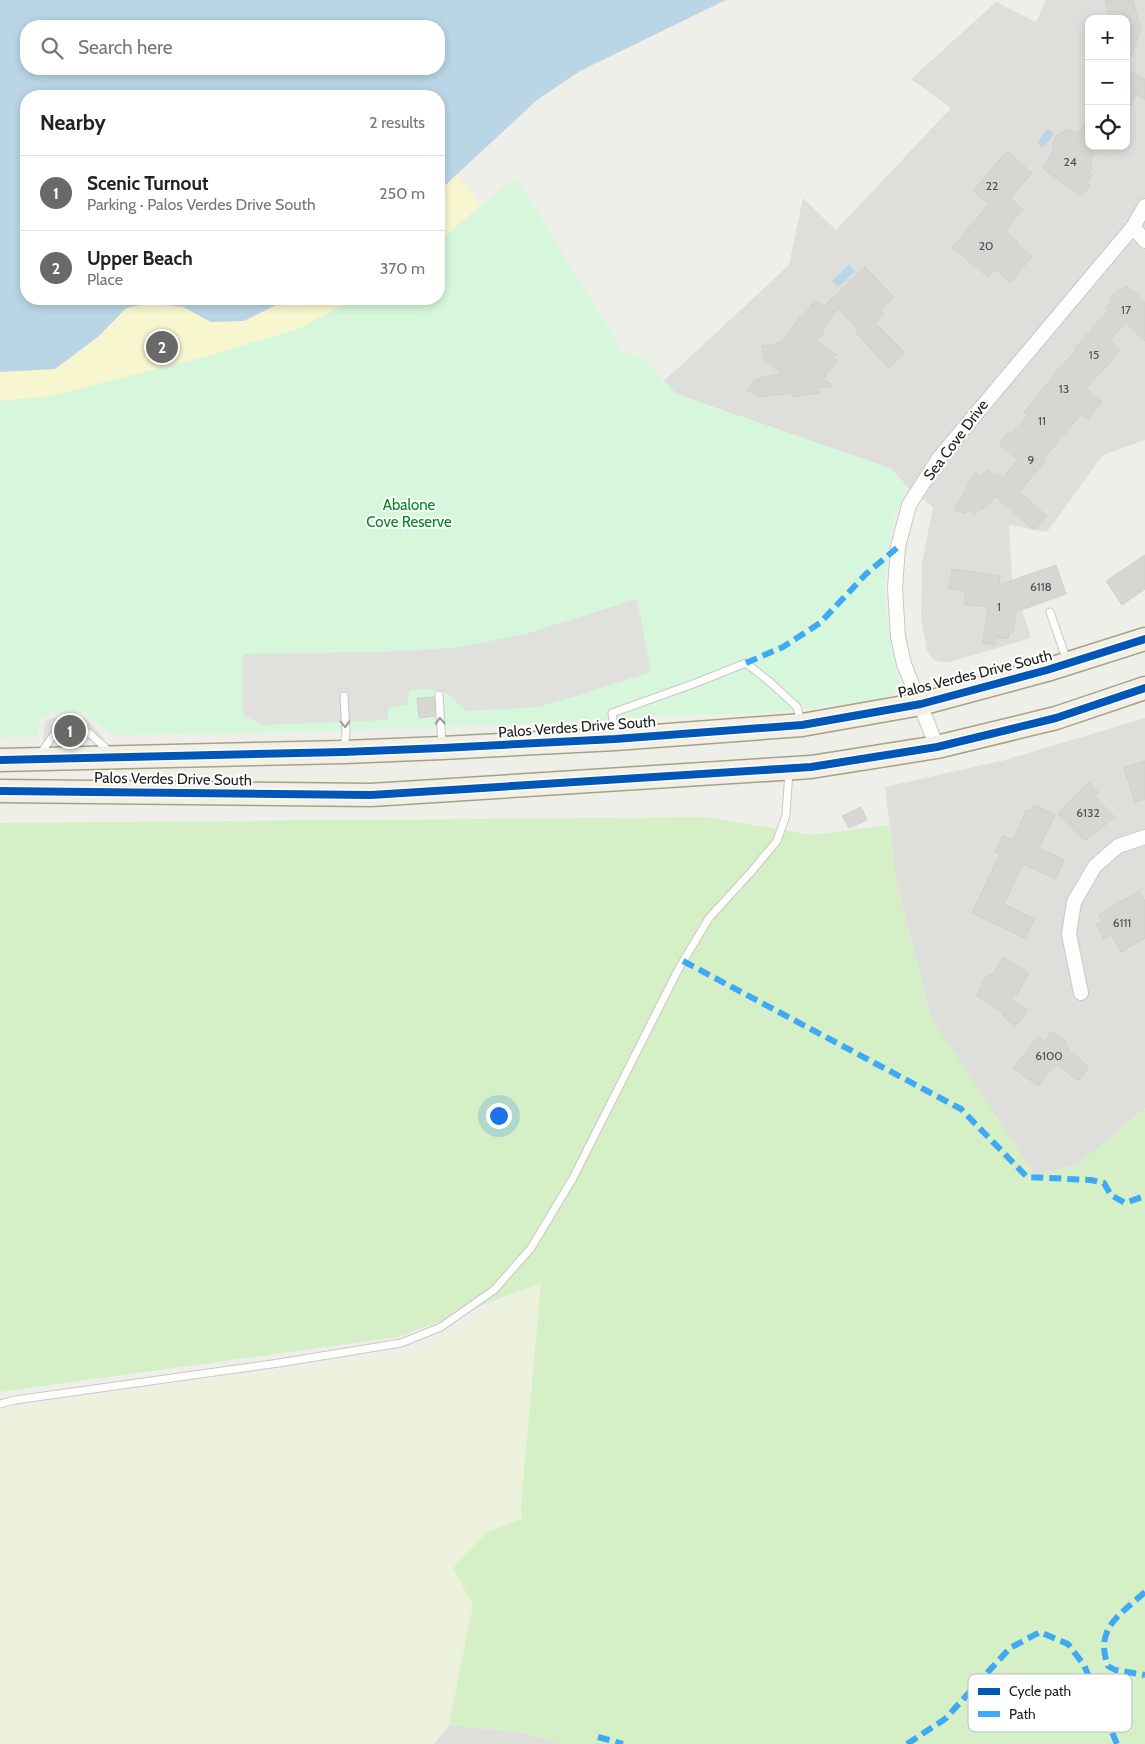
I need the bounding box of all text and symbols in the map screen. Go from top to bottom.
map controls [1085,15,1130,150]
button: + [1085,15,1130,60]
search box [20,20,445,75]
icon: search [38,34,66,62]
text: Search here [78,36,172,59]
button: − [1085,60,1130,105]
button: locate [1085,105,1130,150]
text: Nearby [40,110,106,135]
text: 2 results [369,113,425,132]
house number: 24 [1063,154,1077,169]
text: Scenic Turnout [87,172,208,195]
house number: 22 [986,178,998,193]
text: 1 [53,184,59,203]
text: 250 m [379,184,425,203]
text: Parking · Palos Verdes Drive South [87,195,316,214]
house number: 20 [979,238,993,253]
text: Upper Beach [87,247,193,270]
text: 2 [52,259,60,278]
text: 370 m [380,259,425,278]
text: Place [87,270,123,289]
house number: 17 [1121,302,1131,317]
pin: 2 [146,328,178,366]
house number: 15 [1089,347,1099,362]
house number: 13 [1059,381,1069,396]
street label: Sea Cove Drive [920,396,992,484]
house number: 11 [1038,413,1046,428]
house number: 9 [1028,452,1035,467]
park label: Abalone Cove Reserve [366,496,452,531]
house number: 6118 [1030,579,1052,594]
house number: 1 [997,599,1001,614]
street label: Palos Verdes Drive South [896,646,1054,702]
pin: 1 [54,712,86,750]
street label: Palos Verdes Drive South [498,713,656,741]
one-way arrow [435,717,446,725]
one-way arrow [340,721,351,729]
street label: Palos Verdes Drive South [94,769,252,789]
house number: 6132 [1076,805,1100,820]
house number: 6111 [1113,915,1131,930]
house number: 6100 [1035,1048,1063,1063]
your location [486,1103,512,1129]
legend [968,1674,1132,1732]
text: Cycle path [1009,1682,1071,1700]
text: Path [1009,1705,1036,1723]

